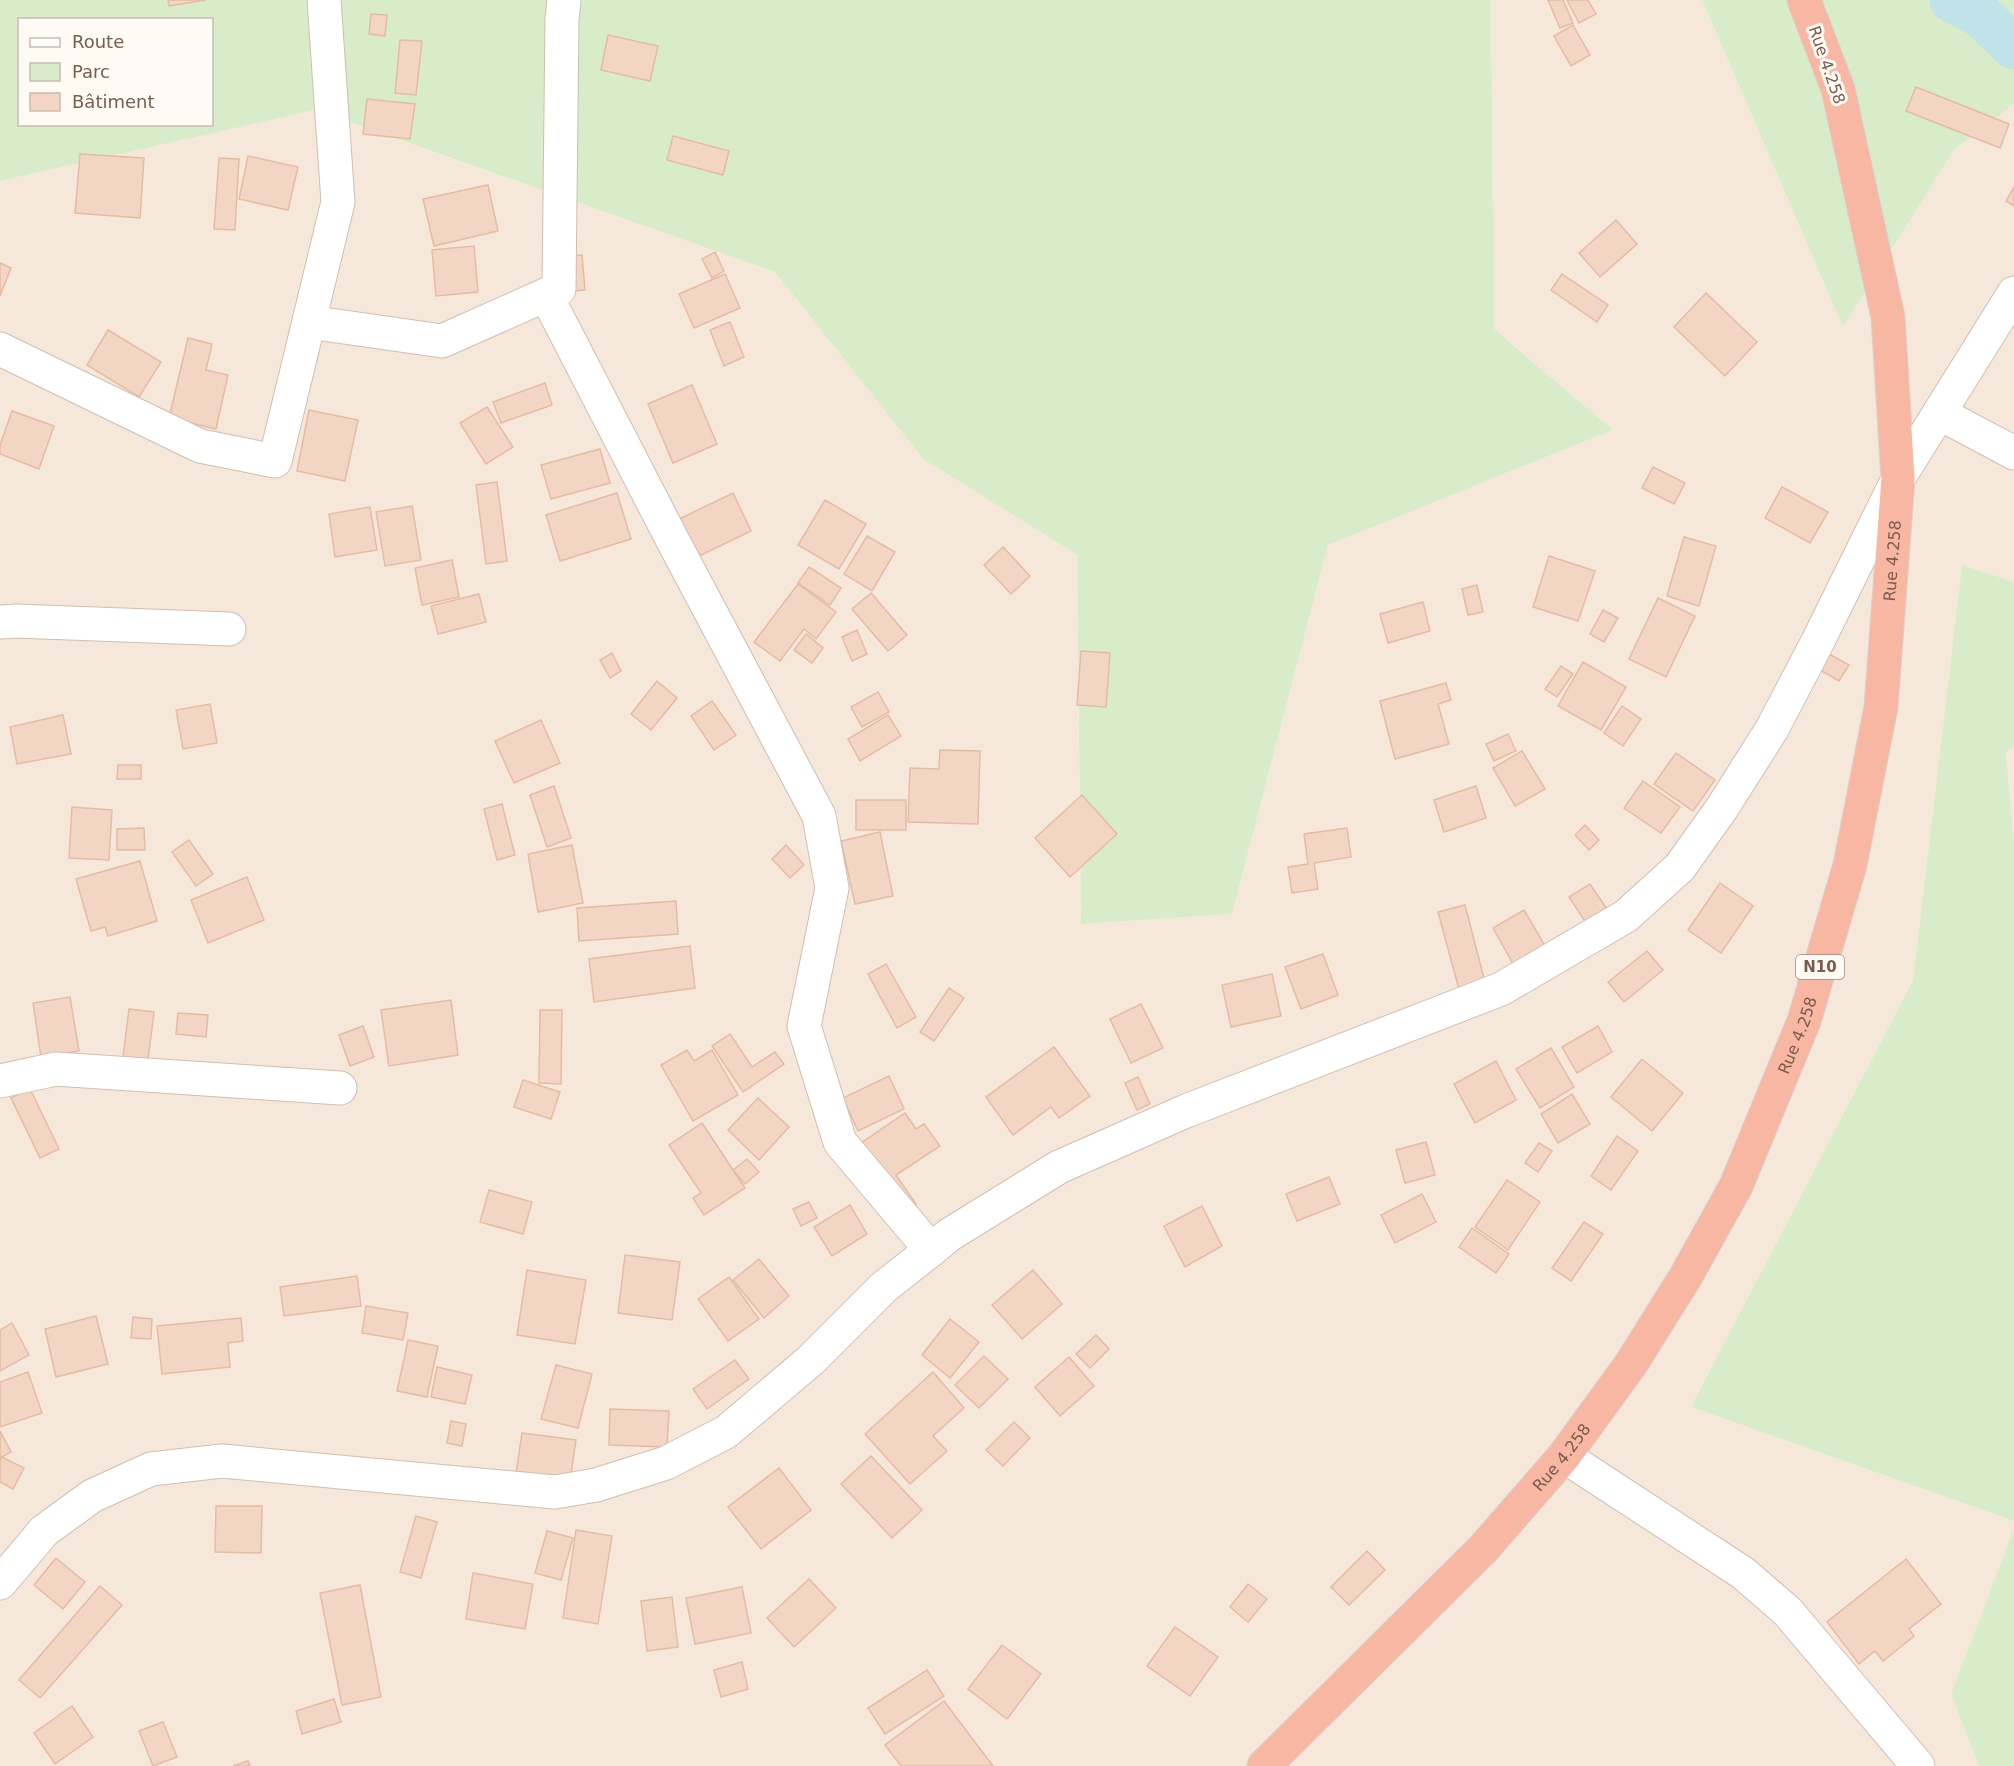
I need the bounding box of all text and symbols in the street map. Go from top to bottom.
legend [18,18,213,126]
street label: Rue 4.258 [1805,23,1849,107]
text: Route [72,31,124,52]
text: Parc [72,61,110,82]
text: Bâtiment [72,91,155,112]
street label: Rue 4.258 [1879,519,1904,602]
road number: N10 [1796,955,1844,979]
street label: Rue 4.258 [1774,994,1820,1077]
street label: Rue 4.258 [1528,1420,1594,1495]

